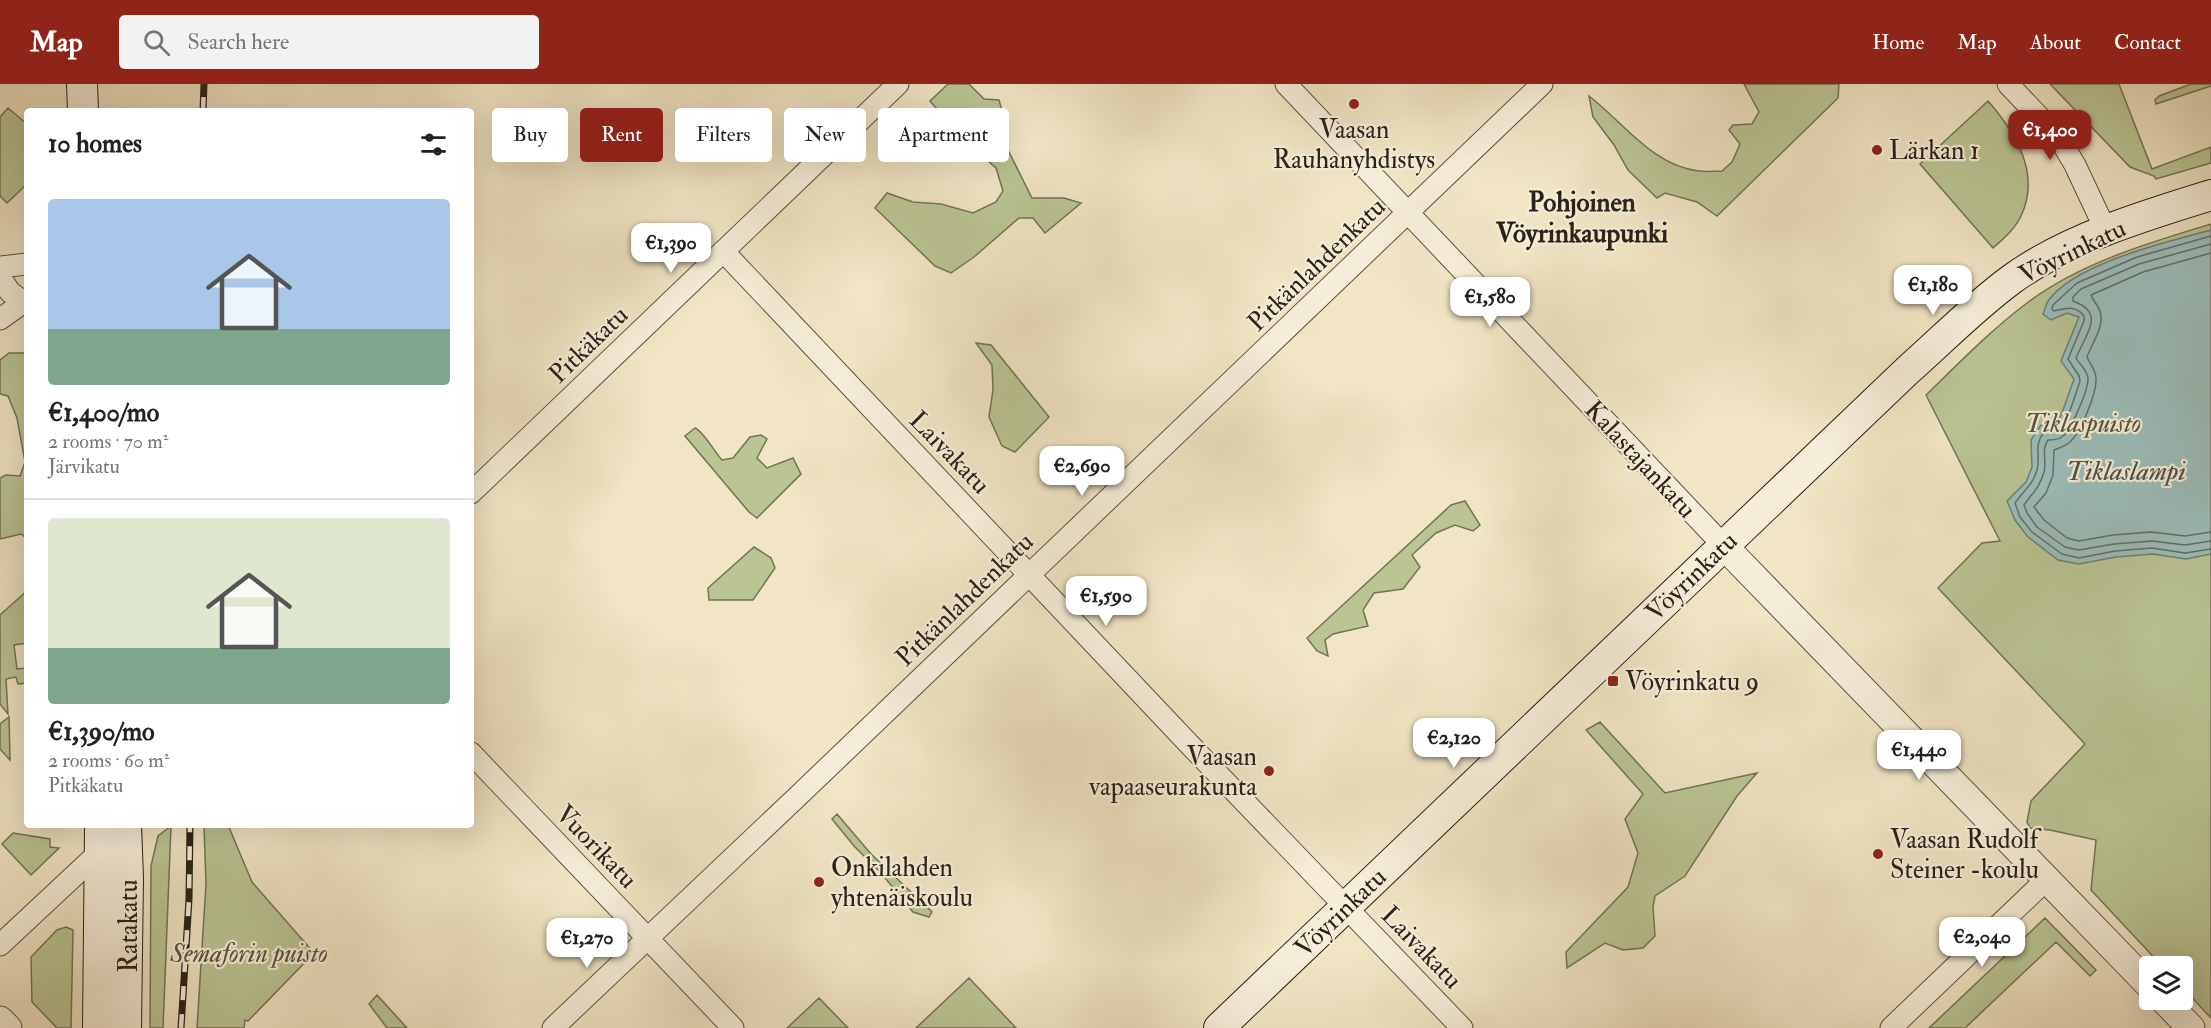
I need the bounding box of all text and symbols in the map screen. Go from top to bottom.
search box [119,15,539,69]
text: Map [30,25,83,60]
icon: search [140,26,173,59]
text: Search here [188,28,289,56]
text: Home [1872,29,1924,56]
text: Map [1957,29,1997,56]
text: About [2030,29,2081,56]
text: Contact [2114,29,2181,56]
marker: Vaasan Rauhanyhdistys [1347,97,1361,111]
chip: Buy [492,108,568,162]
chip: Rent [580,108,663,162]
chip: Filters [675,108,772,162]
chip: New [784,108,866,162]
chip: Apartment [878,108,1009,162]
pin: €1,400 [2001,110,2099,161]
place label: Vaasan Rauhanyhdistys [1273,114,1435,176]
text: €1,400 [2022,117,2078,142]
text: 10 homes [48,128,142,160]
icon: filters [417,128,450,161]
place label: Lärkan 1 [1889,135,1979,167]
marker: Lärkan 1 [1870,143,1884,157]
district label: Pohjoinen Vöyrinkaupunki [1495,186,1668,251]
street label: Pitkänlahdenkatu [1241,191,1392,339]
street label: Vöyrinkatu [2014,212,2131,292]
pin: €1,390 [622,223,720,274]
text: €1,390 [645,230,697,255]
icon: home [195,238,303,346]
pin: €1,180 [1884,265,1982,316]
text: €1,180 [1908,272,1958,297]
pin: €1,580 [1441,277,1539,328]
text: €1,580 [1464,284,1516,309]
street label: Pitkäkatu [542,299,635,390]
street label: Kalastajankatu [1578,394,1703,525]
text: €1,400/mo [48,397,159,429]
street label: Laivakatu [902,405,997,501]
park label: Tiklaspuisto [2025,408,2141,440]
text: 2 rooms · 70 m² [48,429,168,454]
pin: €2,690 [1033,446,1131,497]
text: €2,690 [1053,453,1111,478]
text: Järvikatu [48,454,120,479]
water label: Tiklaslampi [2066,455,2186,488]
street label: Vöyrinkatu [1639,525,1744,628]
street label: Pitkänlahdenkatu [889,526,1040,674]
icon: home [195,557,303,665]
pin: €1,590 [1057,576,1155,627]
text: €1,590 [1080,583,1132,608]
place label: Vöyrinkatu 9 [1625,666,1759,698]
marker: Vöyrinkatu 9 [1606,674,1620,688]
text: €1,390/mo [48,716,155,748]
pin: €2,120 [1405,718,1503,769]
text: €2,120 [1427,725,1481,750]
pin: €1,440 [1870,730,1968,781]
text: €1,440 [1891,737,1947,762]
place label: Vaasan vapaaseurakunta [1088,741,1257,804]
text: 2 rooms · 60 m² [48,748,169,773]
marker: Vaasan vapaaseurakunta [1262,764,1276,778]
text: Pitkäkatu [48,773,123,798]
street label: Vuorikatu [549,798,644,895]
place label: Vaasan Rudolf Steiner -koulu [1890,824,2042,886]
marker: Vaasan Rudolf Steiner -koulu [1871,847,1885,861]
place label: Onkilahden yhtenäiskoulu [831,852,973,914]
street label: Vöyrinkatu [1288,861,1393,964]
marker: Onkilahden yhtenäiskoulu [812,875,826,889]
street label: Ratakatu [113,879,145,973]
street label: Laivakatu [1374,900,1469,996]
pin: €2,040 [1933,917,2031,968]
pin: €1,270 [538,918,636,969]
text: €2,040 [1953,924,2011,949]
text: €1,270 [560,925,614,950]
park label: Semaforin puisto [169,938,328,970]
map controls [2139,956,2193,1010]
button: layers [2139,956,2193,1010]

